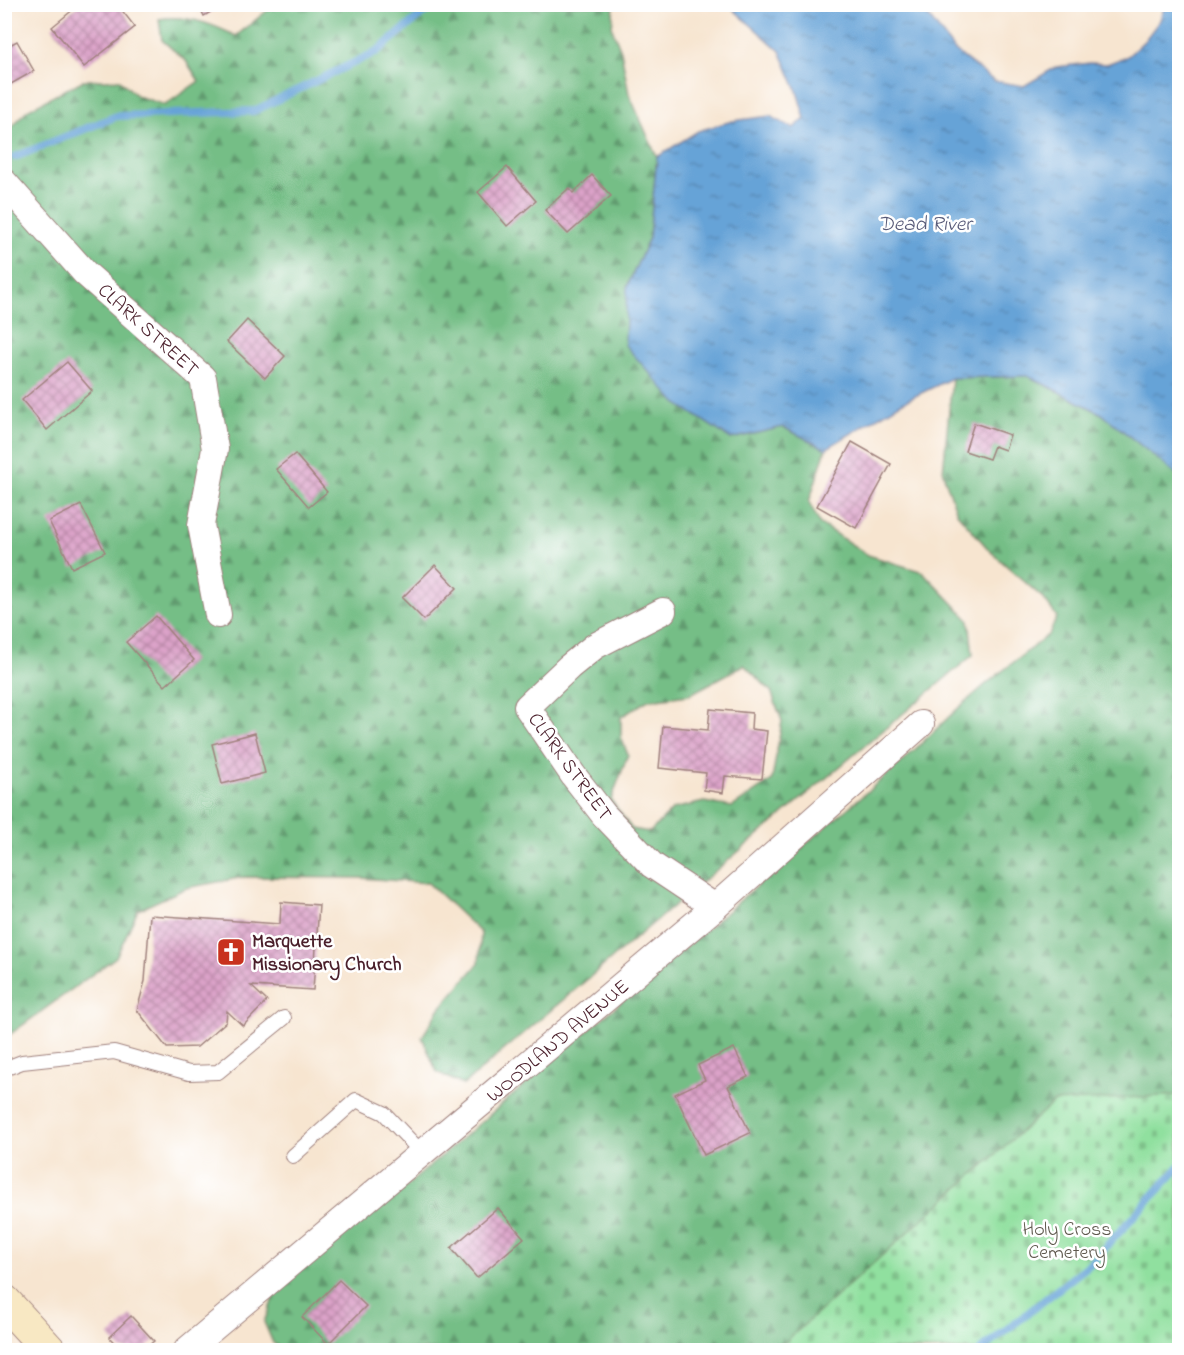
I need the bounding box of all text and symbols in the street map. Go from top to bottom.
water label: Dead River [878,210,974,240]
street label: CLARK STREET [90,277,204,384]
street label: CLARK STREET [520,707,618,828]
place label: Marquette Missionary Church [252,928,402,981]
church icon: Marquette Missionary Church [215,936,247,968]
street label: WOODLAND AVENUE [481,973,636,1110]
park label: Holy Cross Cemetery [1023,1216,1111,1268]

